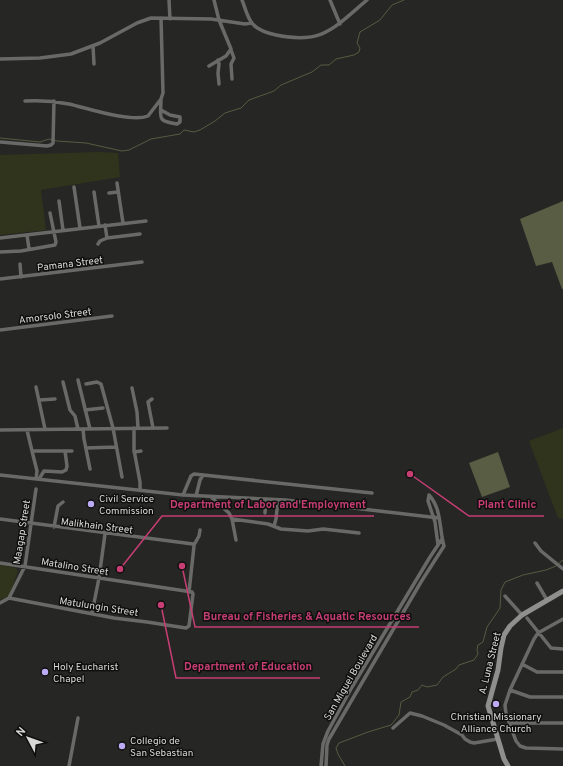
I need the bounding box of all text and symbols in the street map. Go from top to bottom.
street label: Pamana Street [37,254,104,275]
street label: Amorsolo Street [18,306,92,327]
place label: Civil Service Commission [99,493,154,518]
callout: Department of Labor and Employment [162,493,374,516]
callout: Plant Clinic [469,493,544,516]
text: Department of Labor and Employment [170,498,366,512]
text: Plant Clinic [478,498,536,512]
street label: Maagap Street [11,499,34,565]
marker: Civil Service Commission [86,499,96,509]
street label: Malikhain Street [60,516,134,537]
street label: Matalino Street [40,556,110,579]
street label: Matulungin Street [58,595,139,620]
callout: Bureau of Fisheries & Aquatic Resources [195,604,419,627]
text: Bureau of Fisheries & Aquatic Resources [203,610,411,624]
street label: A. Luna Street [476,631,504,696]
street label: San Miguel Boulevard [321,633,381,723]
callout: Department of Education [176,655,320,678]
text: Department of Education [184,660,312,674]
place label: Holy Eucharist Chapel [53,661,118,686]
marker: Holy Eucharist Chapel [40,667,50,677]
marker: Christian Missionary Alliance Church [491,699,501,709]
place label: Christian Missionary Alliance Church [450,711,542,736]
north arrow [8,718,48,758]
text: N [13,725,29,740]
place label: Collegio de San Sebastian [130,735,193,760]
marker: Collegio de San Sebastian [117,741,127,751]

